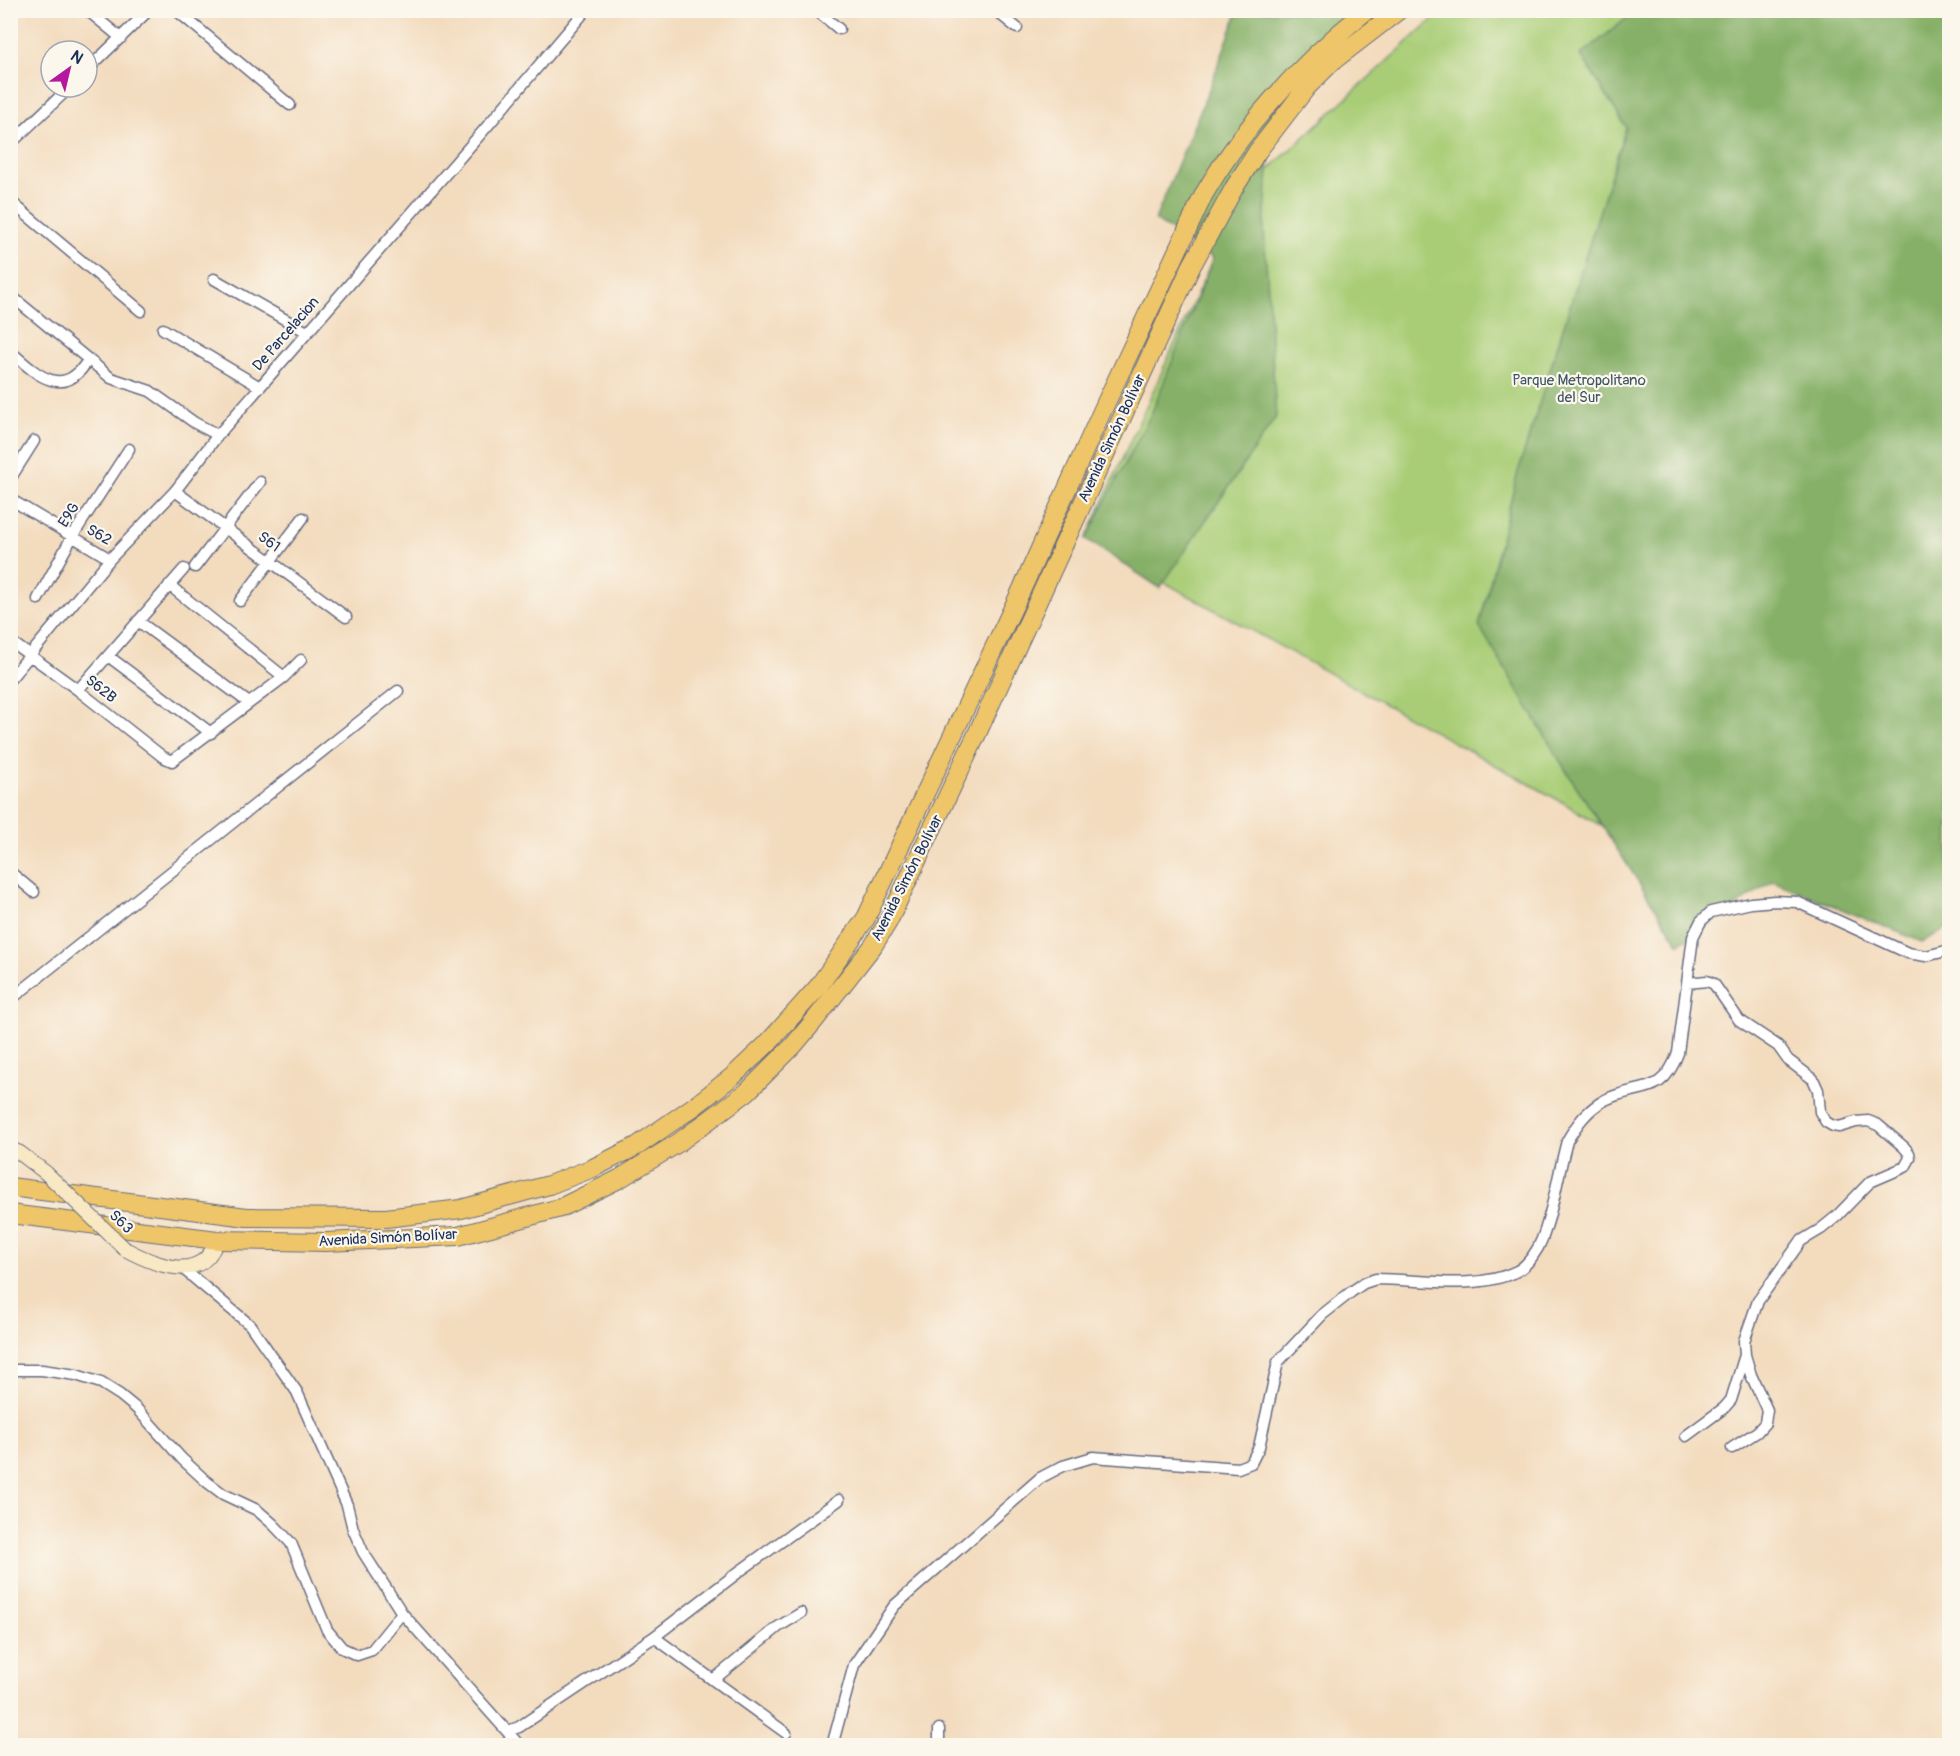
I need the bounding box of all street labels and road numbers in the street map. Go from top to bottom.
street label: De Parcelacion [249,293,323,375]
street label: Avenida Simón Bolívar [1074,370,1150,505]
street label: E9G [54,499,84,531]
street label: S62 [83,520,115,550]
street label: S61 [254,527,284,557]
street label: S62B [82,671,120,707]
street label: Avenida Simón Bolívar [867,811,947,944]
street label: S63 [105,1206,137,1238]
street label: Avenida Simón Bolívar [318,1225,459,1251]

